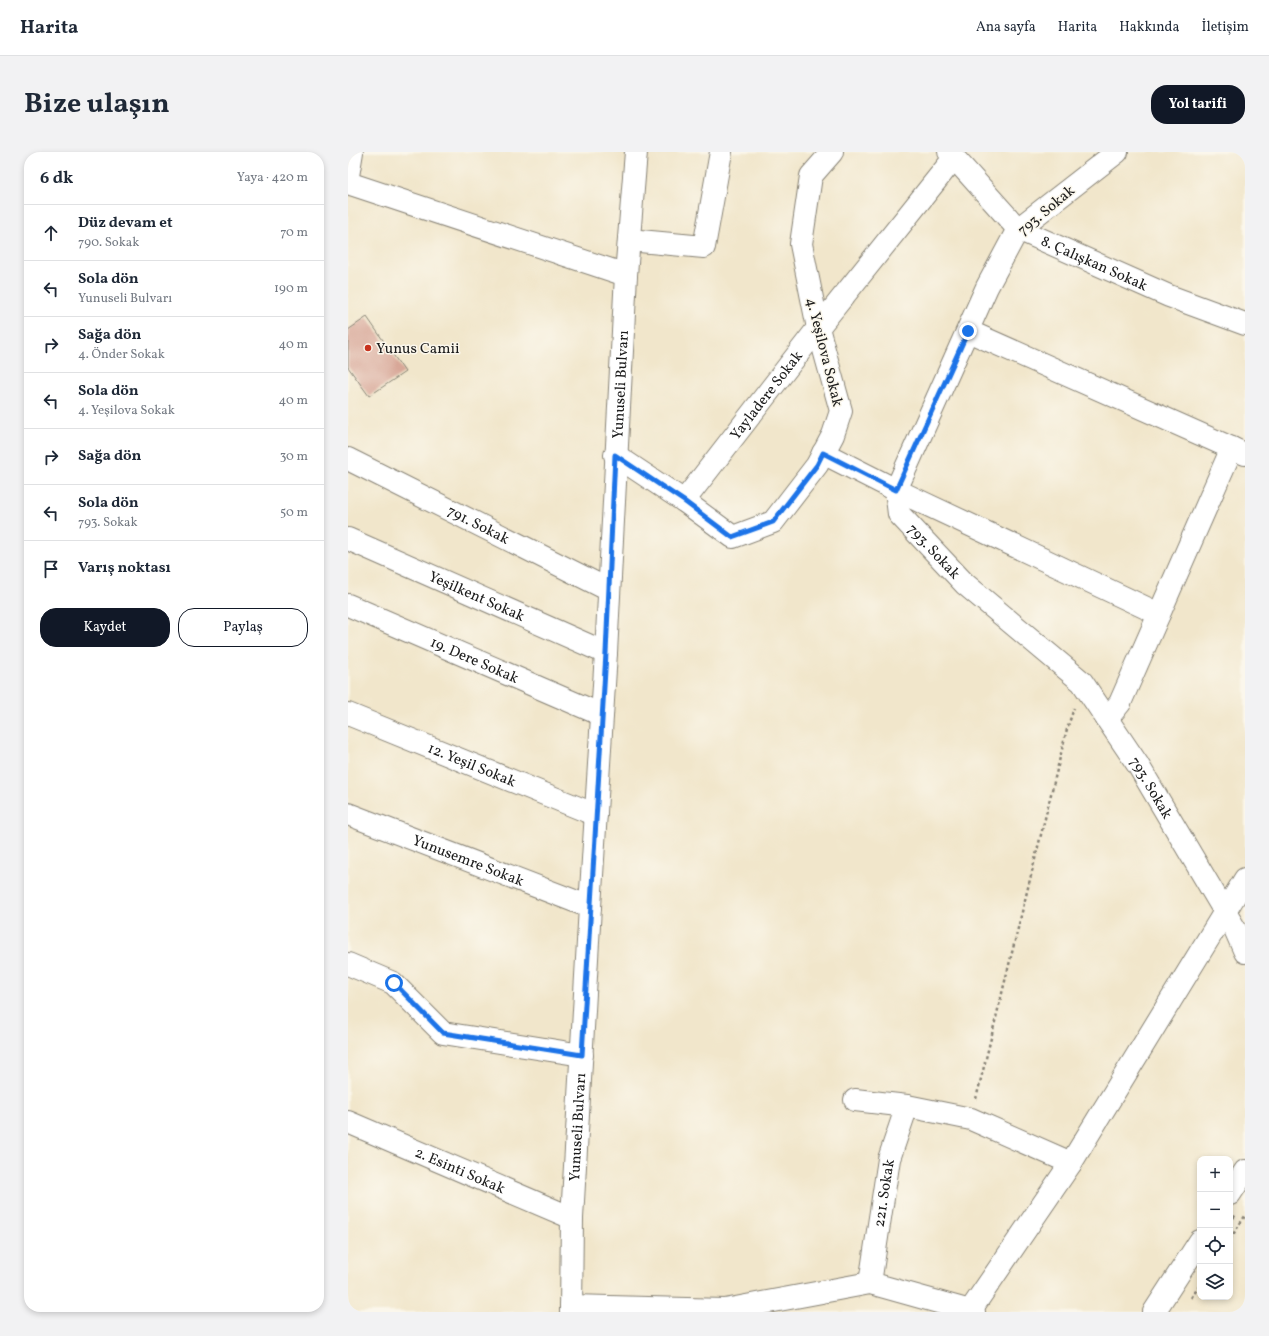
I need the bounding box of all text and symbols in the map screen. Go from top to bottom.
text: Harita [20,15,78,41]
text: Ana sayfa [976,18,1036,37]
text: Harita [1058,18,1097,37]
text: Hakkında [1119,18,1179,37]
text: İletişim [1201,18,1249,37]
text: Bize ulaşın [24,85,170,124]
button: Yol tarifi [1151,85,1245,124]
text: 6 dk [40,167,73,190]
text: Yaya · 420 m [237,169,308,187]
street label: 793. Sokak [1014,181,1080,241]
text: Düz devam et [78,213,173,234]
icon: ahead [40,222,62,244]
text: 70 m [280,224,308,242]
street label: 8. Çalışkan Sokak [1037,231,1150,297]
text: 790. Sokak [78,234,139,252]
text: Sola dön [78,269,139,290]
icon: left [40,278,62,300]
text: 190 m [274,280,308,298]
text: Yunuseli Bulvarı [78,290,172,308]
street label: 4. Yeşilova Sokak [800,296,847,409]
route end [959,322,977,340]
text: Sağa dön [78,325,142,346]
street label: Yunuseli Bulvarı [608,330,635,439]
icon: right [40,334,62,356]
text: 40 m [279,336,308,354]
place label: Yunus Camii [376,339,460,360]
marker: Yunus Camii [363,343,373,353]
text: 4. Önder Sokak [78,346,165,364]
street label: Yayladere Sokak [726,347,809,445]
text: Sola dön [78,381,139,402]
icon: left [40,390,62,412]
text: 40 m [279,392,308,410]
text: 4. Yeşilova Sokak [78,402,175,420]
icon: right [40,446,62,468]
text: Sağa dön [78,446,142,467]
text: 30 m [280,448,308,466]
text: Sola dön [78,493,139,514]
street label: 791. Sokak [443,501,513,550]
icon: left [40,502,62,524]
text: 50 m [280,504,308,522]
text: 793. Sokak [78,514,138,532]
street label: 793. Sokak [902,520,964,585]
icon: arrive [40,558,62,580]
text: Varış noktası [78,558,171,579]
street label: Yeşilkent Sokak [425,567,528,628]
button: Kaydet [40,608,170,647]
button: Paylaş [178,608,308,647]
street label: 19. Dere Sokak [426,633,522,690]
street label: 12. Yeşil Sokak [424,739,519,793]
street label: 793. Sokak [1123,753,1177,823]
street label: Yunusemre Sokak [409,831,527,893]
route start [385,974,403,992]
street label: Yunuseli Bulvarı [565,1072,592,1182]
street label: 2. Esinti Sokak [411,1143,508,1200]
map controls [1197,1156,1233,1300]
button: + [1197,1156,1233,1192]
street label: 221. Sokak [870,1158,901,1229]
button: − [1197,1192,1233,1228]
button: locate [1197,1228,1233,1264]
button: layers [1197,1264,1233,1300]

